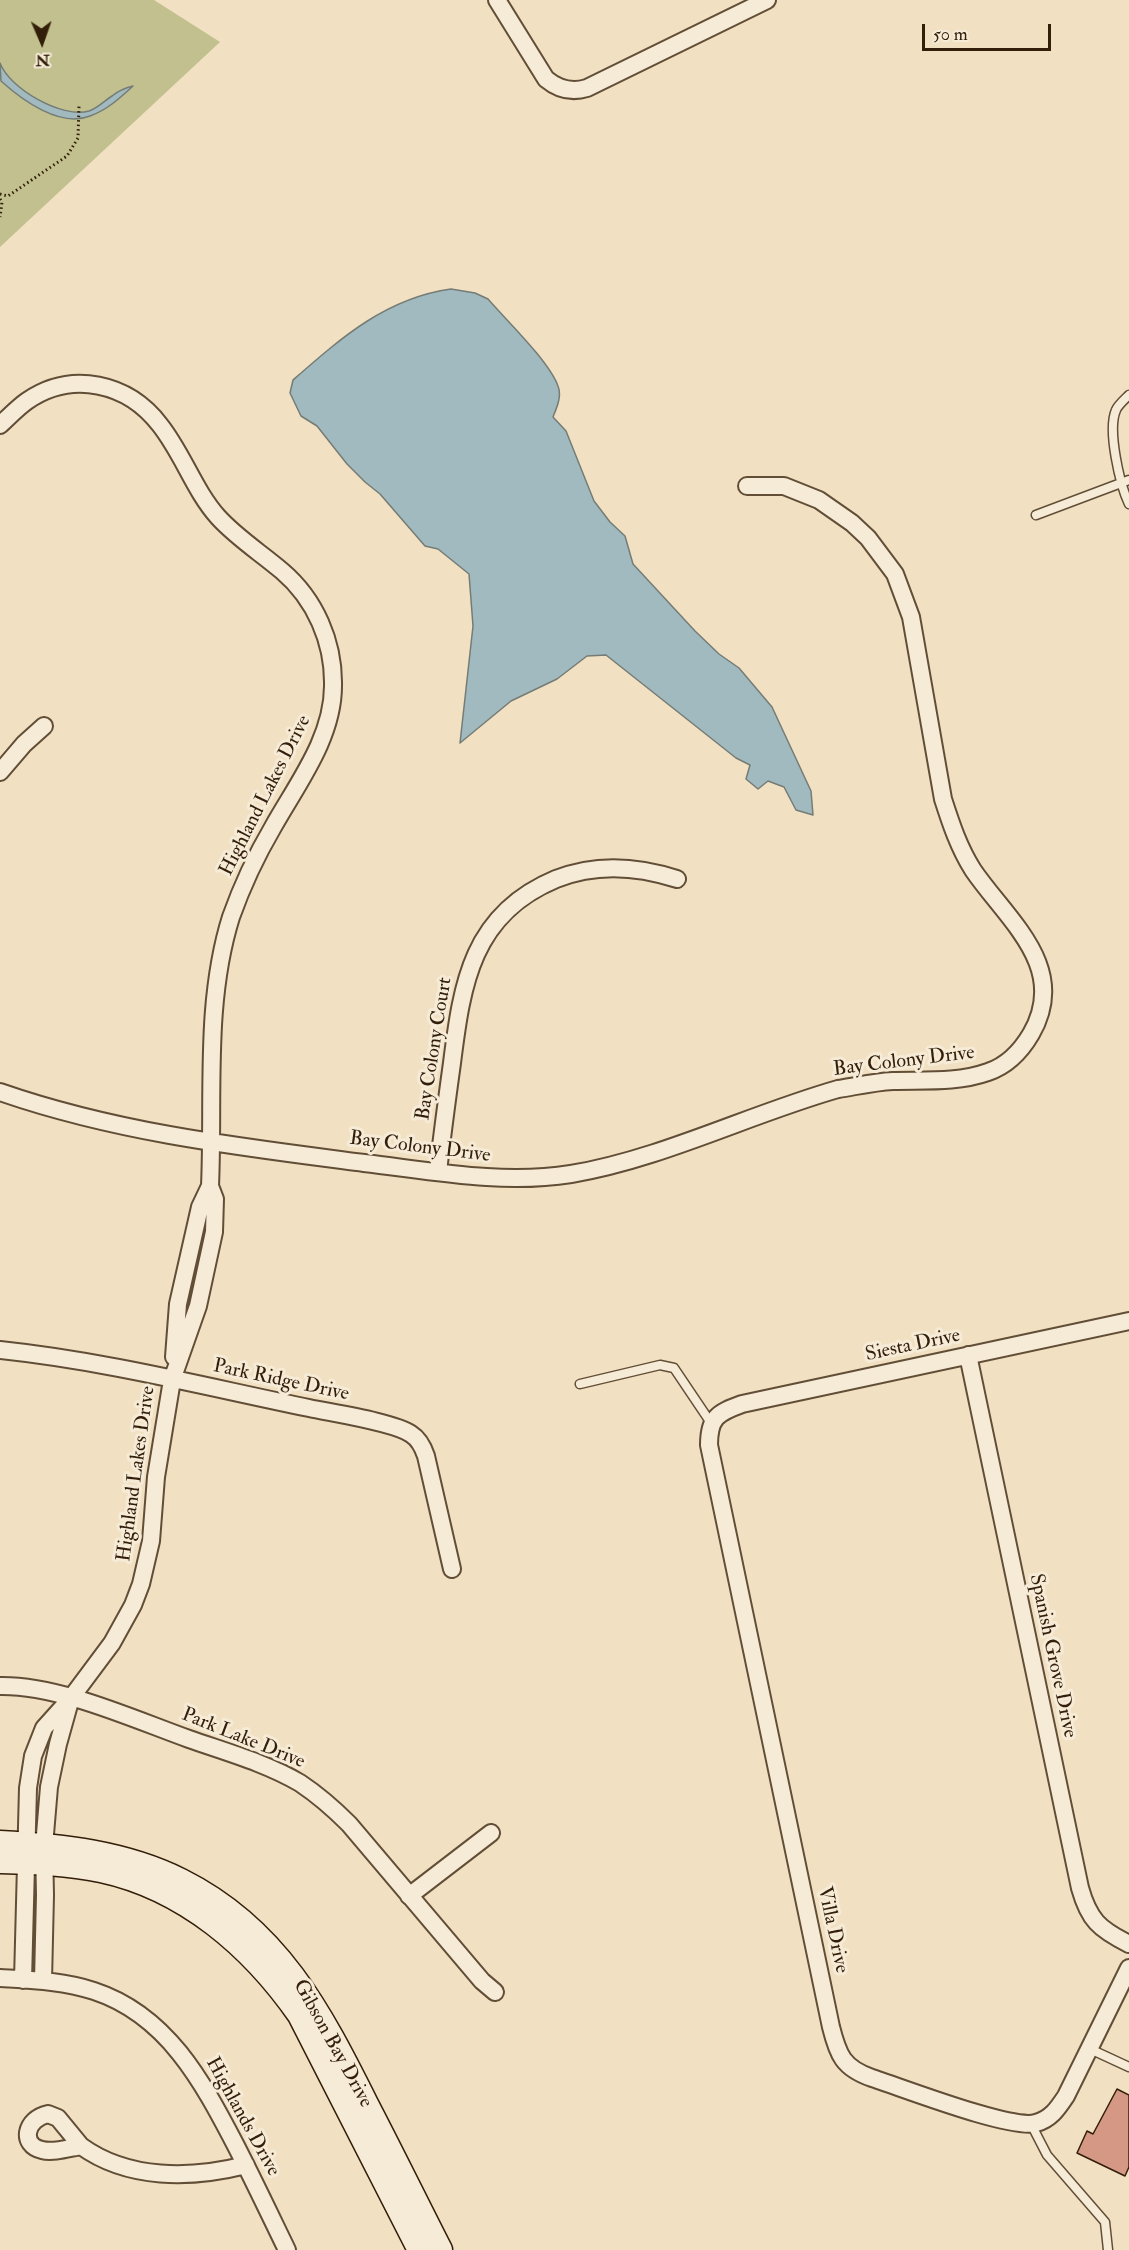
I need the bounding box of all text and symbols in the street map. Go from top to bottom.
north arrow [12,12,72,72]
scale bar [925,12,1054,50]
text: 50 m [933,23,968,46]
text: N [35,50,50,70]
street label: Highland Lakes Drive [215,712,317,880]
street label: Bay Colony Court [412,976,458,1122]
street label: Bay Colony Drive [832,1041,976,1083]
street label: Bay Colony Drive [348,1127,492,1169]
street label: Siesta Drive [863,1324,963,1368]
street label: Park Ridge Drive [211,1355,351,1407]
street label: Highland Lakes Drive [113,1385,161,1563]
street label: Spanish Grove Drive [1023,1572,1081,1740]
street label: Park Lake Drive [178,1703,308,1775]
street label: Villa Drive [811,1885,853,1975]
street label: Gibson Bay Drive [287,1976,377,2112]
street label: Highlands Drive [199,2053,285,2181]

